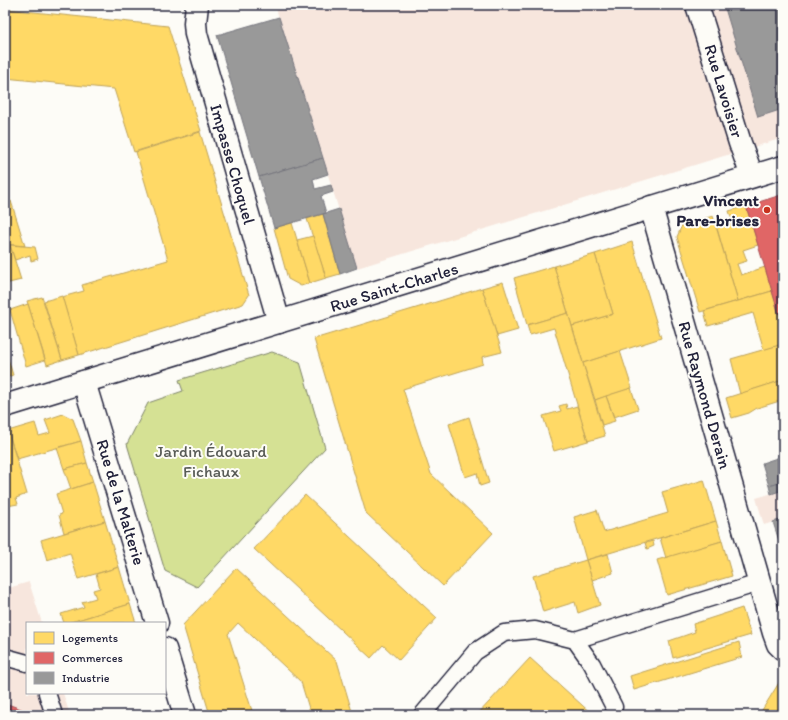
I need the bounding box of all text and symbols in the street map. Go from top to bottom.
street label: Rue Lavoisier [700,42,748,140]
street label: Impasse Choquel [206,102,260,227]
place label: Vincent Pare-brises [676,190,760,230]
marker: Vincent Pare-brises [762,205,772,215]
street label: Rue Saint-Charles [328,258,460,316]
street label: Rue Raymond Derain [674,319,736,471]
street label: Rue de la Malterie [92,437,150,567]
park label: Jardin Édouard Fichaux [155,441,267,481]
legend [26,622,166,694]
text: Logements [62,631,118,645]
text: Commerces [62,651,123,665]
text: Industrie [62,671,110,685]

